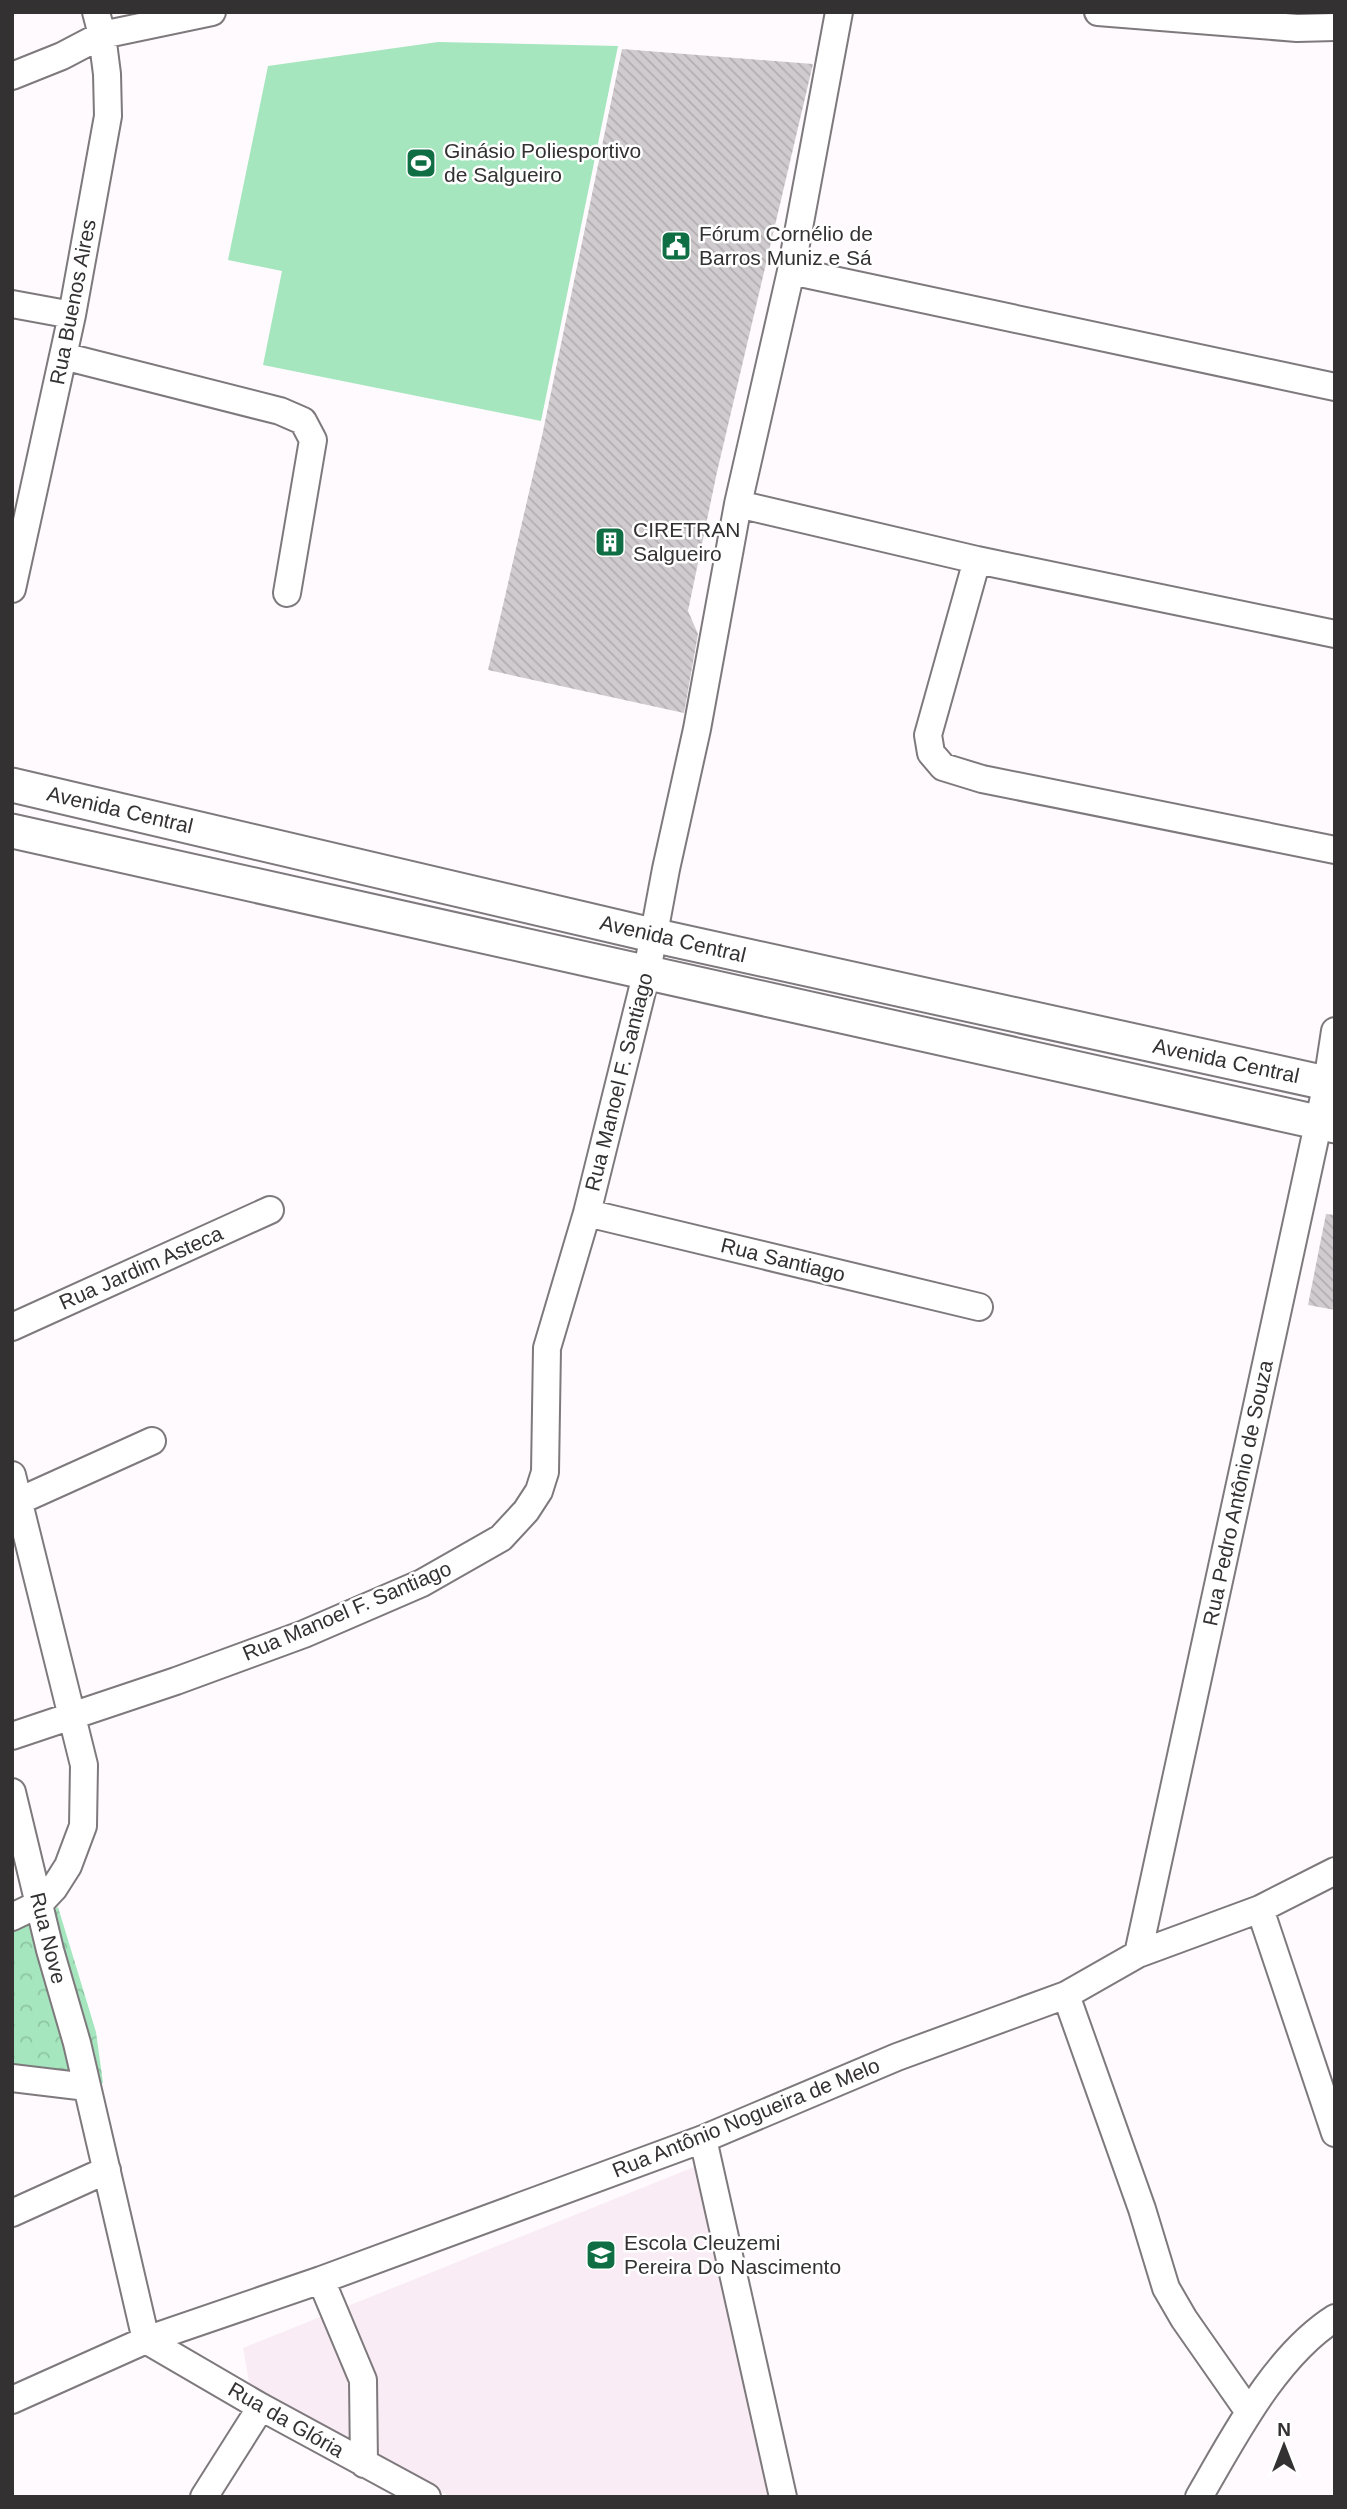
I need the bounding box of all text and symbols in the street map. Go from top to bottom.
place label: Ginásio Poliesportivo de Salgueiro [444,139,641,186]
sports icon: Ginásio Poliesportivo de Salgueiro [404,146,438,180]
street label: Rua Buenos Aires [45,217,100,387]
place label: Fórum Cornélio de Barros Muniz e Sá [699,222,873,269]
public building icon: Fórum Cornélio de Barros Muniz e Sá [659,229,693,263]
place label: CIRETRAN Salgueiro [633,518,740,565]
building icon: CIRETRAN Salgueiro [593,525,627,559]
street label: Avenida Central [45,782,195,837]
street label: Avenida Central [598,911,748,966]
street label: Rua Manoel F. Santiago [580,970,657,1193]
street label: Avenida Central [1151,1034,1301,1087]
street label: Rua Jardim Asteca [56,1221,226,1314]
street label: Rua Santiago [719,1233,848,1286]
street label: Rua Pedro Antônio de Souza [1198,1358,1277,1628]
street label: Rua Manoel F. Santiago [239,1556,454,1665]
street label: Rua Nove [26,1890,71,1986]
street label: Rua Antônio Nogueira de Melo [609,2053,883,2182]
place label: Escola Cleuzemi Pereira Do Nascimento [624,2231,841,2278]
school or university icon: Escola Cleuzemi Pereira Do Nascimento [584,2238,618,2272]
street label: Rua da Glória [224,2377,348,2462]
north arrow [1249,2411,1319,2481]
text: N [1277,2419,1291,2440]

